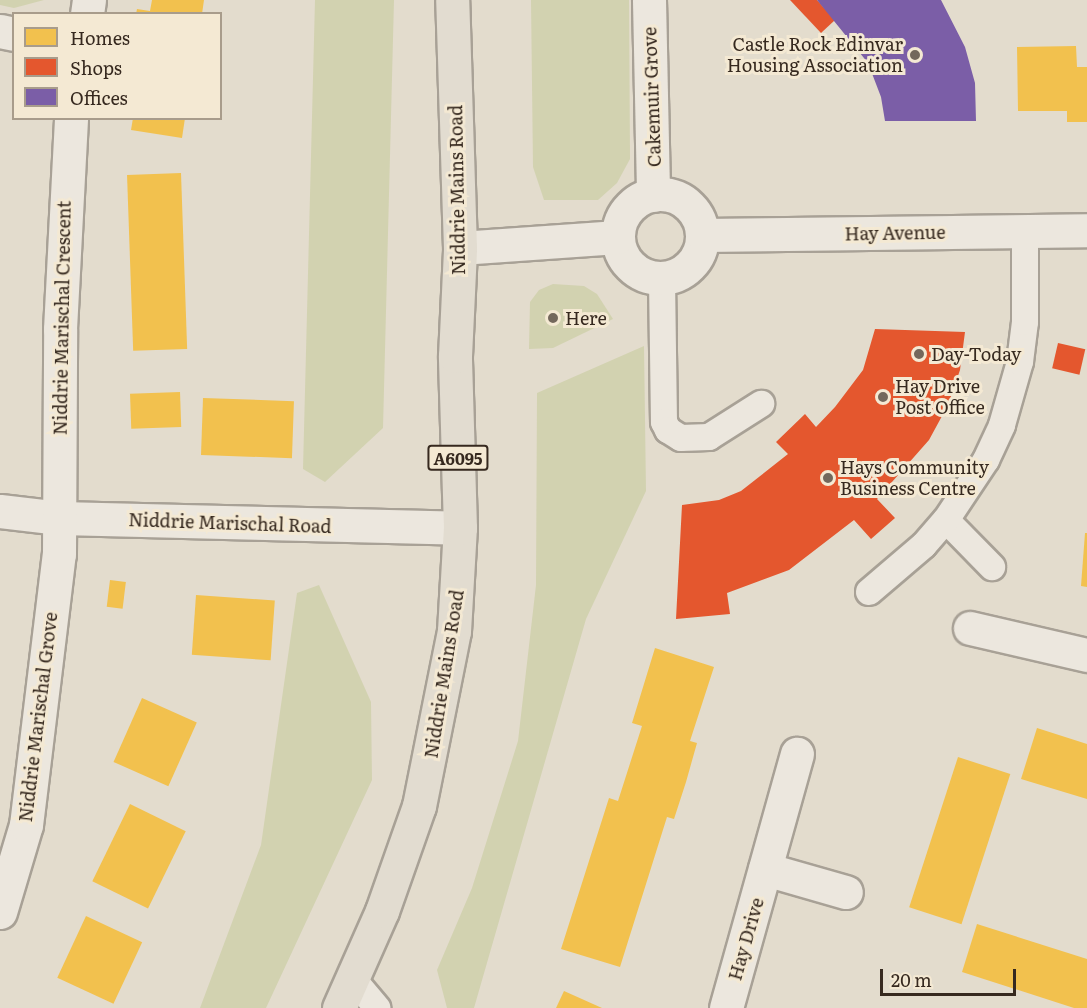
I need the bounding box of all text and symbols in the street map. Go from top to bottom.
legend [12,12,222,120]
text: Homes [70,24,130,51]
street label: Cakemuir Grove [639,27,665,167]
place label: Castle Rock Edinvar Housing Association [727,34,903,76]
marker: Castle Rock Edinvar Housing Association [908,48,922,62]
text: Shops [70,54,122,81]
text: Offices [70,84,128,111]
street label: Niddrie Mains Road [445,105,469,275]
street label: Niddrie Marischal Crescent [49,201,75,435]
street label: Hay Avenue [844,221,946,245]
place label: Here [565,307,607,329]
marker: Here [546,311,560,325]
place label: Day-Today [931,343,1021,365]
marker: Day-Today [912,347,926,361]
place label: Hay Drive Post Office [895,376,985,418]
marker: Hay Drive Post Office [876,390,890,404]
road number: A6095 [426,445,490,471]
place label: Hays Community Business Centre [840,457,989,500]
marker: Hays Community Business Centre [821,471,835,485]
street label: Niddrie Marischal Road [128,509,332,537]
street label: Niddrie Mains Road [420,588,468,760]
street label: Niddrie Marischal Grove [14,611,62,823]
street label: Hay Drive [724,895,768,983]
scale bar [883,957,1020,995]
text: 20 m [891,966,932,993]

